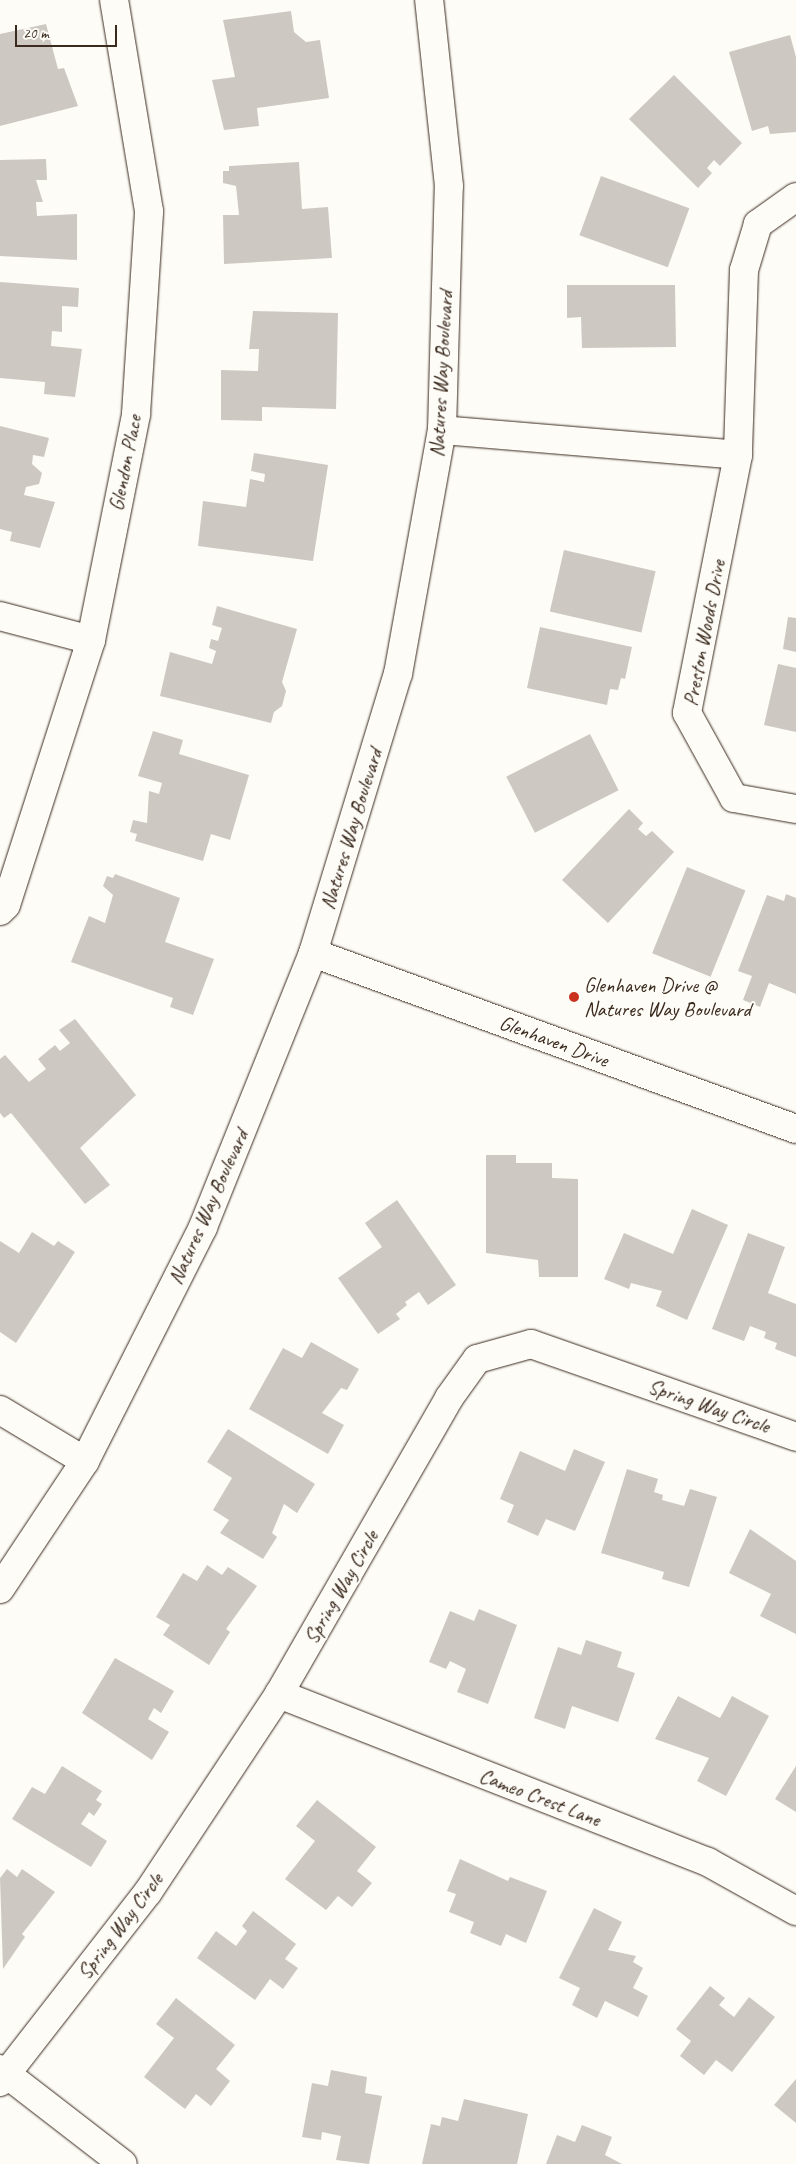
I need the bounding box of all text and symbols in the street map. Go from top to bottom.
scale bar [18,15,120,47]
text: 20 m [23,24,49,43]
street label: Natures Way Boulevard [424,290,458,458]
street label: Glendon Place [103,413,147,513]
street label: Preston Woods Drive [677,558,731,708]
street label: Natures Way Boulevard [314,745,388,913]
place label: Glenhaven Drive @ Natures Way Boulevard [584,972,752,1022]
marker: Glenhaven Drive @ Natures Way Boulevard [568,991,580,1003]
street label: Glenhaven Drive [496,1010,612,1072]
street label: Natures Way Boulevard [162,1125,254,1289]
street label: Spring Way Circle [645,1373,773,1439]
street label: Spring Way Circle [298,1526,384,1648]
street label: Cameo Crest Lane [476,1762,604,1832]
street label: Spring Way Circle [72,1868,168,1984]

